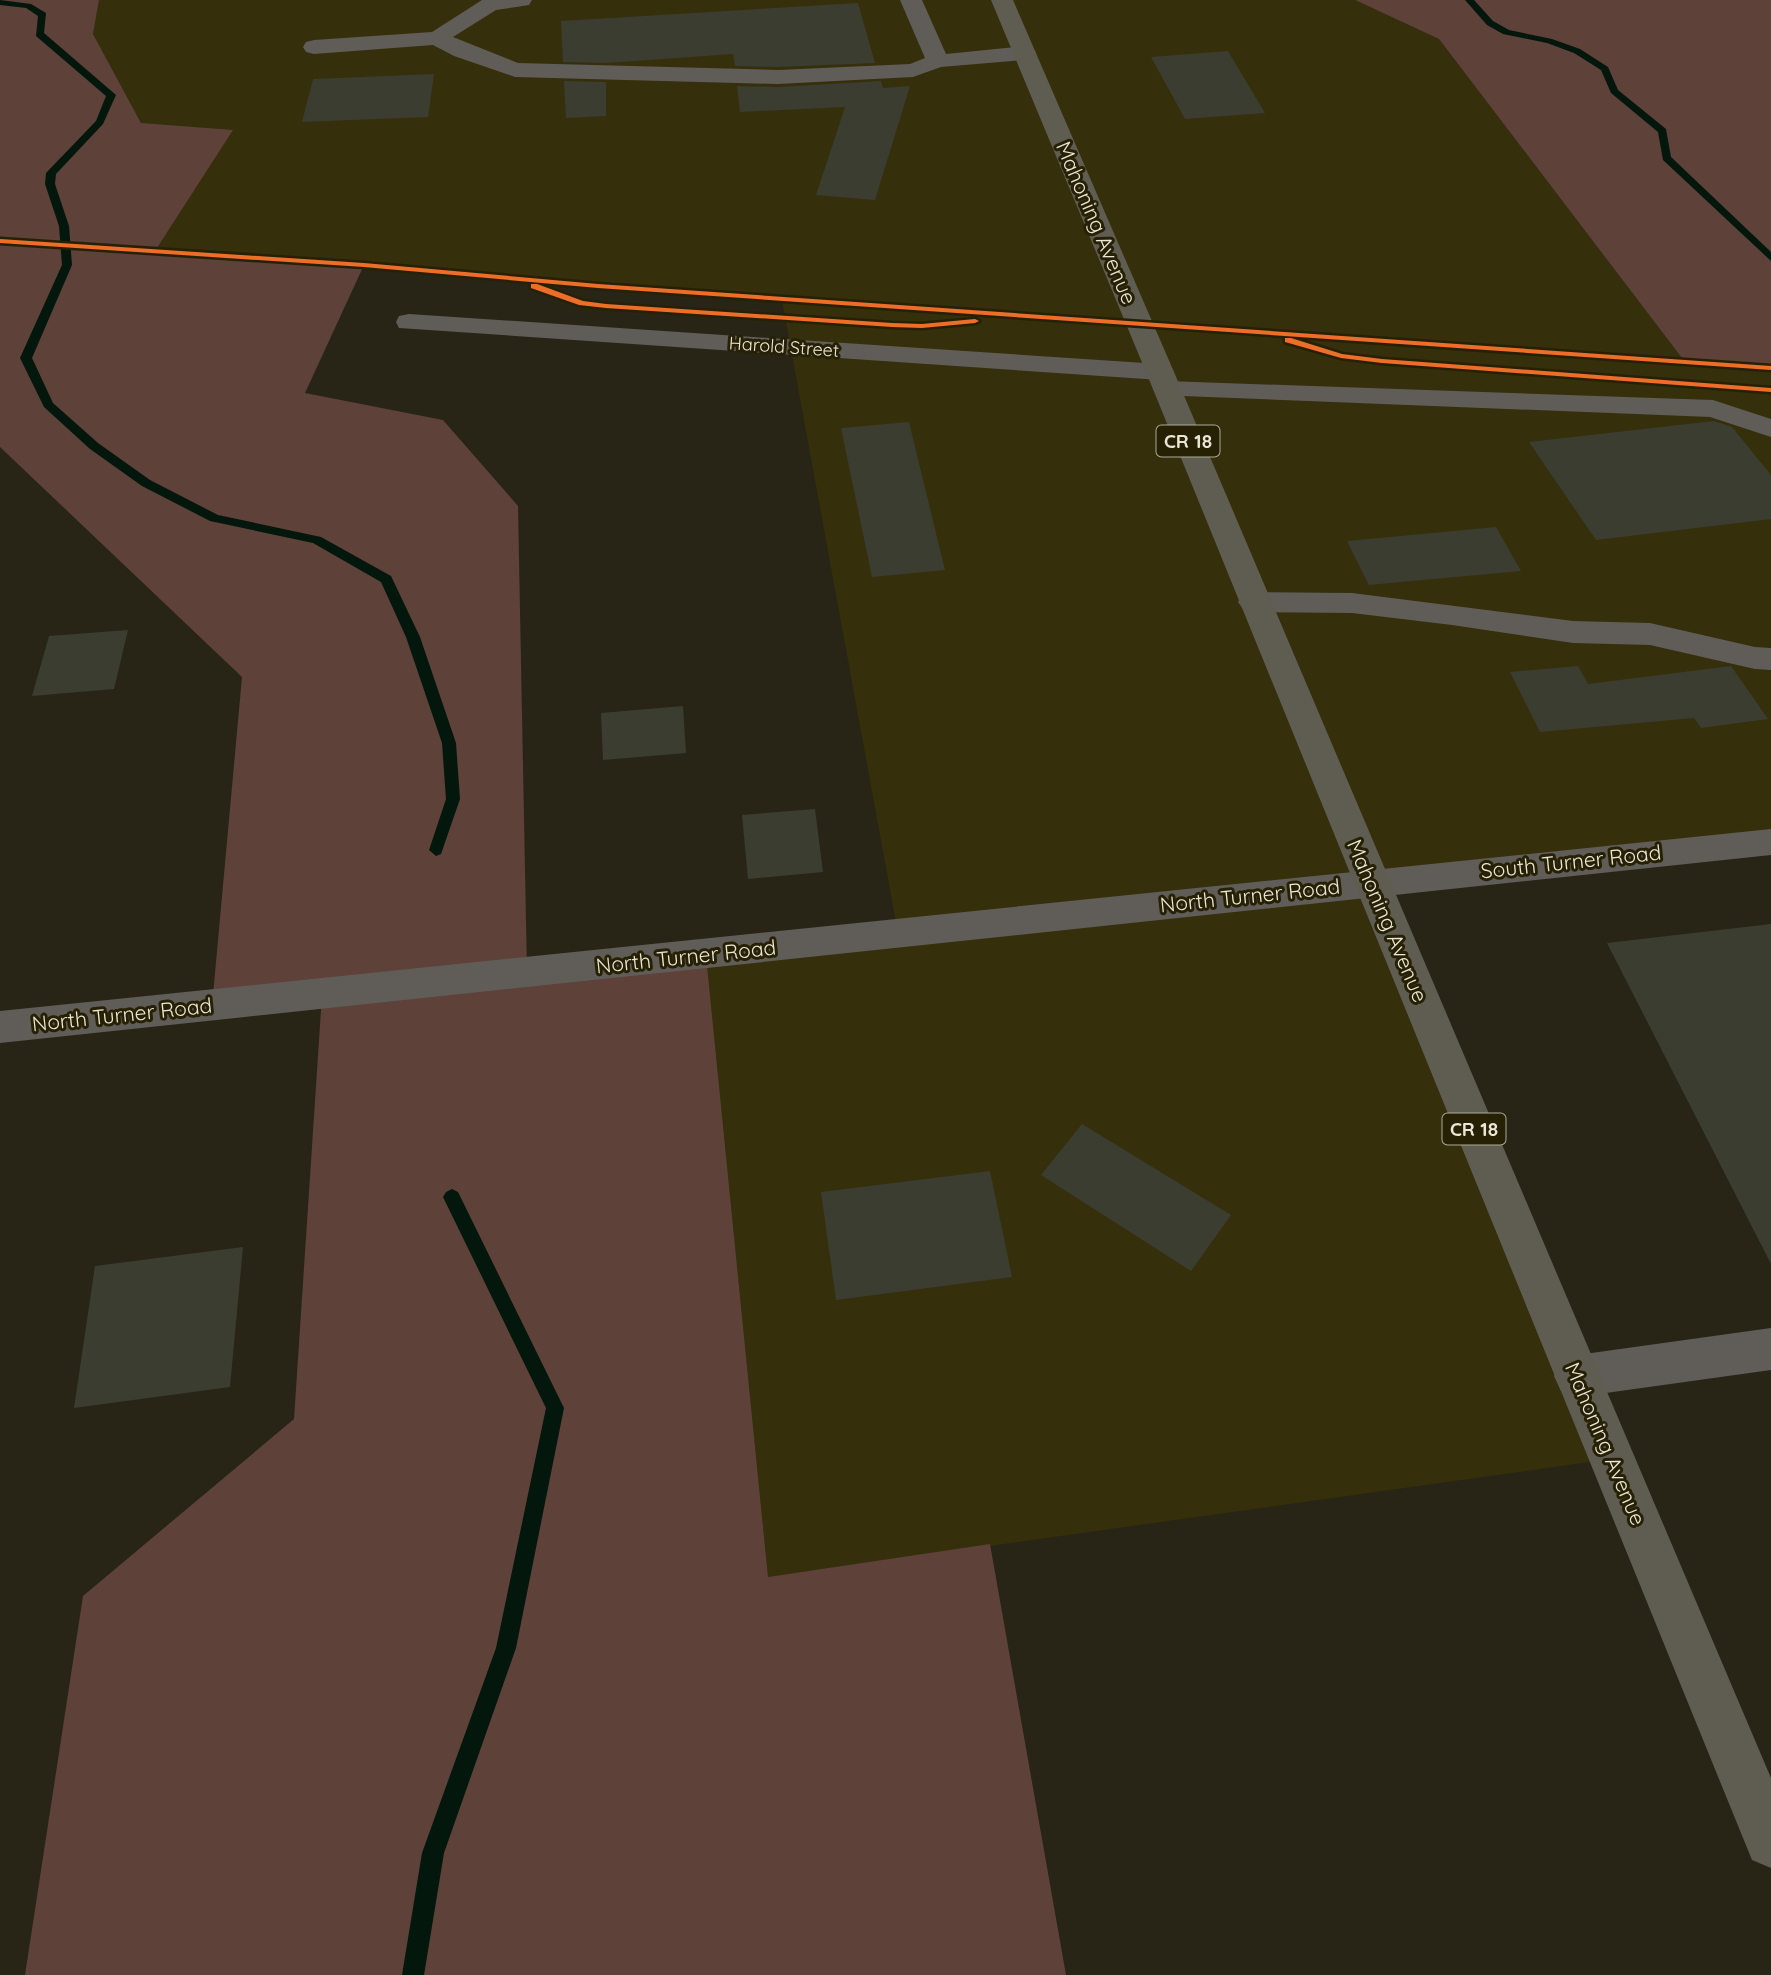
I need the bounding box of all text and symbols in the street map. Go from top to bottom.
street label: Mahoning Avenue [1051,137,1143,308]
street label: Harold Street [728,331,840,362]
road number: CR 18 [1156,426,1220,456]
street label: Mahoning Avenue [1342,835,1434,1006]
street label: South Turner Road [1479,839,1662,883]
street label: North Turner Road [1159,873,1341,917]
street label: North Turner Road [595,934,777,978]
street label: North Turner Road [31,992,213,1036]
road number: CR 18 [1442,1114,1506,1144]
street label: Mahoning Avenue [1560,1358,1652,1529]

